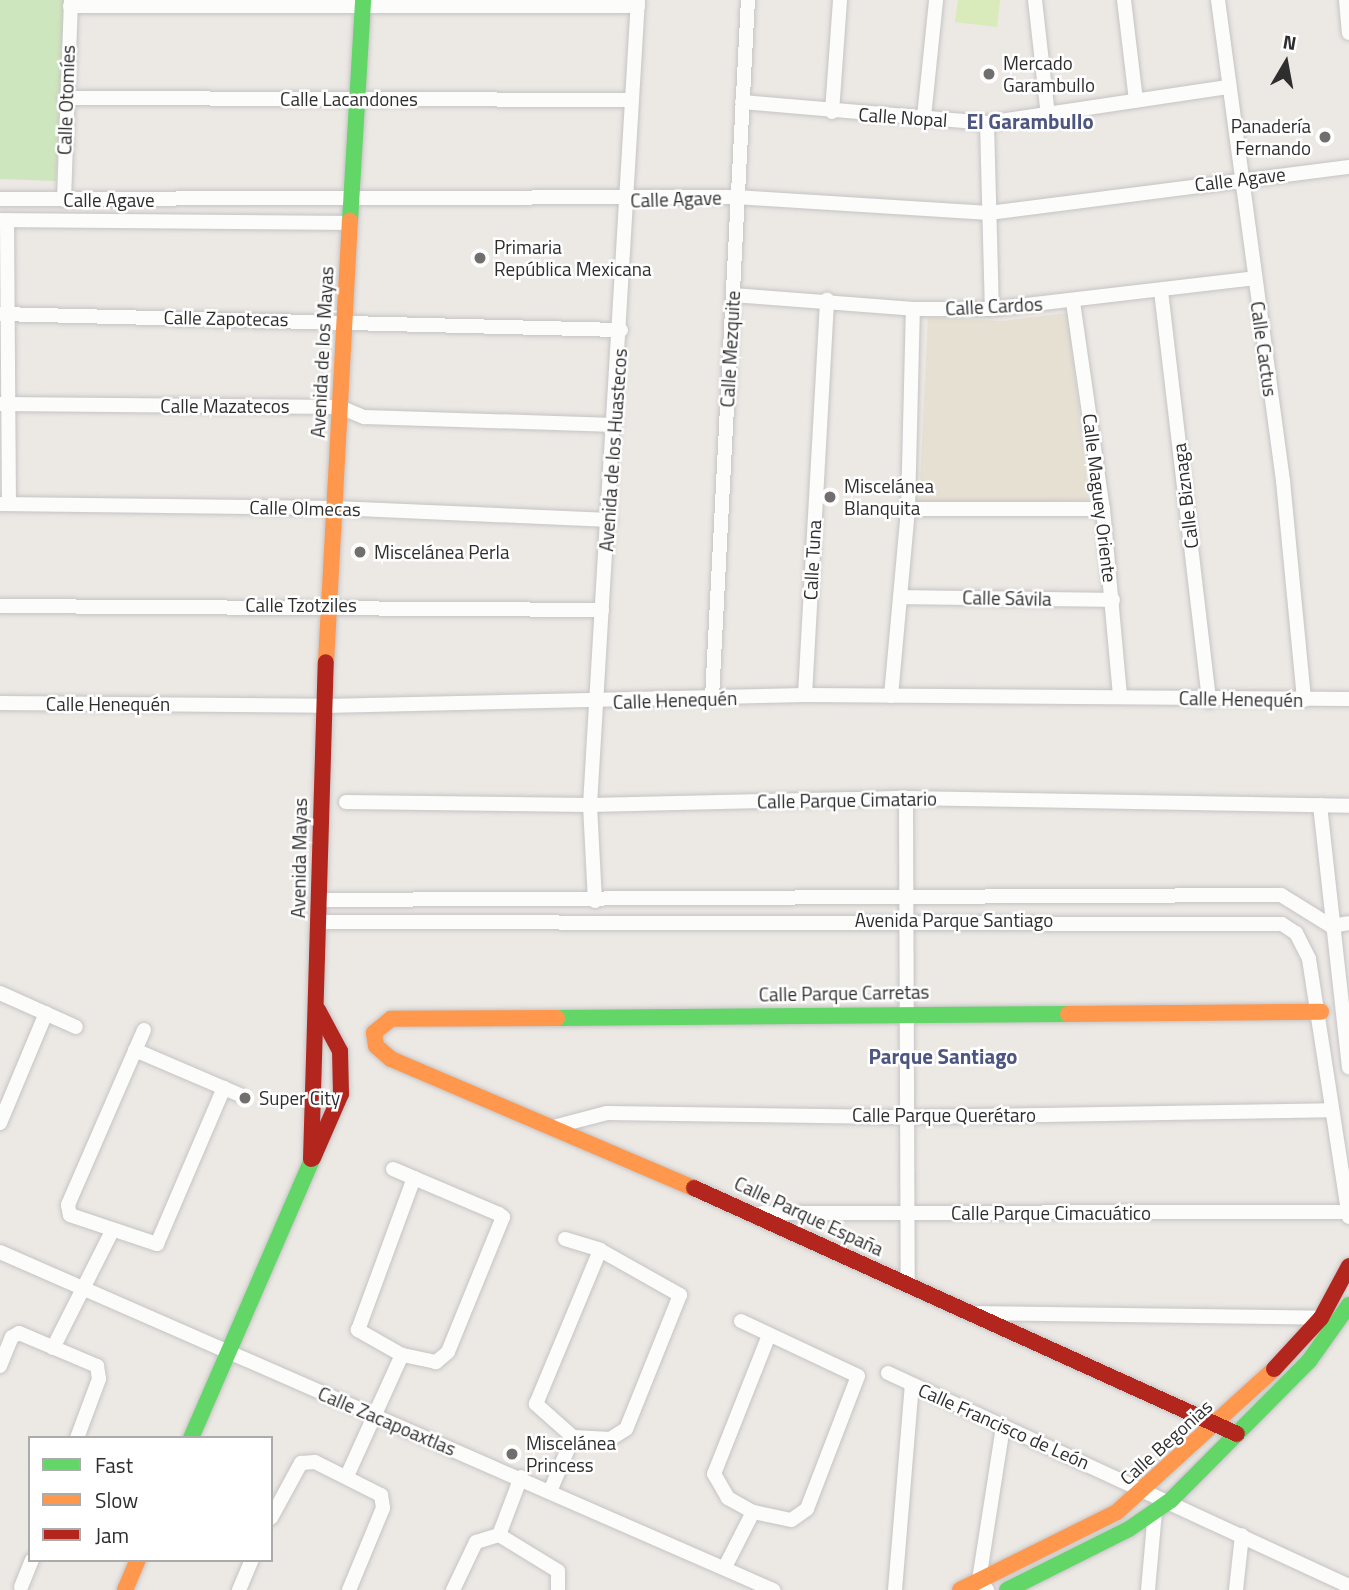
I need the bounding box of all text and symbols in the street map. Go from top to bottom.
text: N [1281,26,1299,57]
north arrow [1251,28,1321,98]
street label: Calle Otomíes [53,45,79,155]
place label: Mercado Garambullo [1003,52,1095,96]
marker: Mercado Garambullo [981,66,997,82]
street label: Calle Lacandones [280,88,418,110]
street label: Calle Nopal [858,103,948,131]
district label: El Garambullo [966,108,1094,134]
place label: Panadería Fernando [1231,115,1311,159]
marker: Panadería Fernando [1317,129,1333,145]
street label: Calle Agave [1193,162,1287,196]
street label: Calle Agave [630,186,722,212]
street label: Calle Agave [63,189,155,211]
place label: Primaria República Mexicana [494,236,651,280]
marker: Primaria República Mexicana [472,250,488,266]
street label: Avenida de los Mayas [306,266,338,438]
street label: Calle Mezquite [716,290,744,408]
street label: Calle Cardos [945,292,1043,320]
street label: Calle Cactus [1246,300,1282,398]
street label: Calle Zapotecas [163,306,289,330]
street label: Avenida de los Huastecos [595,348,631,552]
street label: Calle Mazatecos [160,395,290,417]
street label: Calle Maguey Oriente [1078,412,1122,584]
street label: Calle Biznaga [1167,442,1203,550]
place label: Miscelánea Blanquita [844,475,934,519]
marker: Miscelánea Blanquita [822,489,838,505]
street label: Calle Olmecas [249,496,361,520]
street label: Calle Tuna [799,519,825,601]
place label: Miscelánea Perla [374,541,509,563]
marker: Miscelánea Perla [352,544,368,560]
street label: Calle Sávila [962,586,1052,610]
street label: Calle Tzotziles [245,594,357,616]
street label: Calle Henequén [612,686,738,714]
street label: Calle Henequén [1179,687,1303,711]
street label: Calle Henequén [46,693,170,715]
street label: Calle Parque Cimatario [757,787,937,813]
street label: Avenida Mayas [287,798,311,918]
street label: Avenida Parque Santiago [855,909,1053,931]
street label: Calle Parque Carretas [758,980,930,1006]
district label: Parque Santiago [868,1043,1018,1069]
place label: Super City [259,1087,340,1109]
marker: Super City [237,1090,253,1106]
street label: Calle Parque Querétaro [852,1104,1036,1126]
street label: Calle Parque España [731,1171,887,1261]
street label: Calle Parque Cimacuático [951,1202,1151,1224]
street label: Calle Francisco de León [915,1378,1093,1474]
street label: Calle Zacapoaxtlas [315,1382,459,1460]
street label: Calle Begonias [1115,1395,1217,1489]
place label: Miscelánea Princess [526,1432,616,1476]
legend [28,1436,273,1562]
marker: Miscelánea Princess [504,1446,520,1462]
text: Fast [95,1449,133,1481]
text: Slow [95,1484,138,1516]
text: Jam [95,1519,129,1551]

